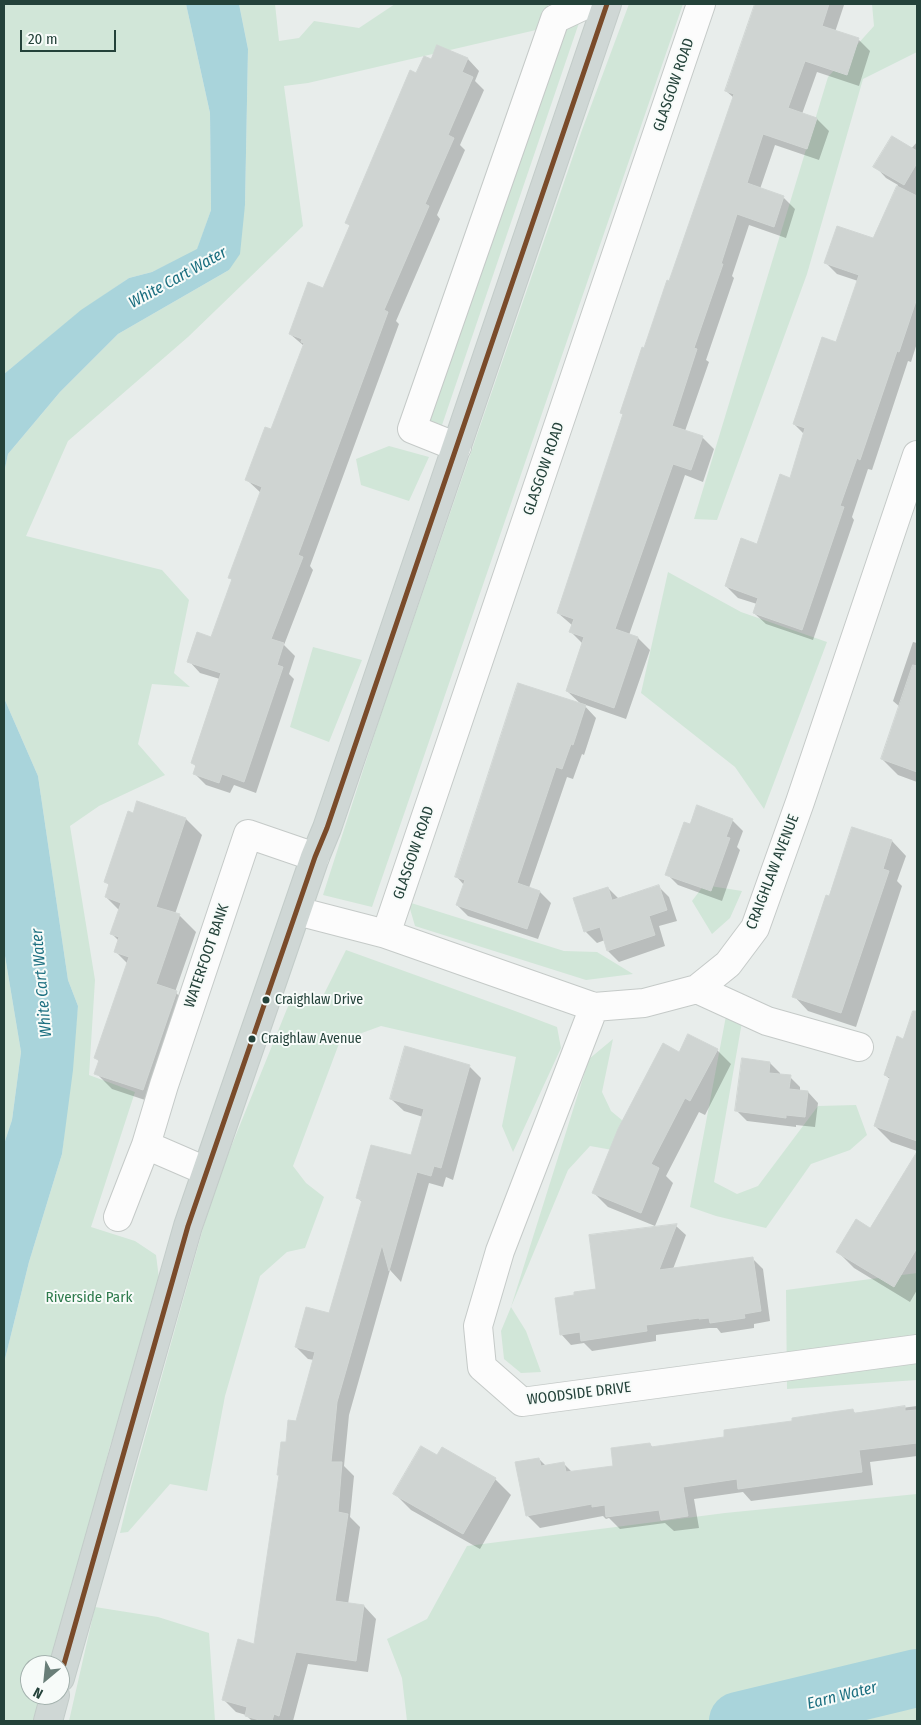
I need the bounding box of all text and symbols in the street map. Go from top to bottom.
scale bar [22,20,119,52]
text: 20 m [28,30,58,48]
street label: GLASGOW ROAD [650,36,698,134]
water label: White Cart Water [126,243,230,313]
street label: GLASGOW ROAD [520,420,568,518]
street label: GLASGOW ROAD [390,804,438,902]
street label: CRAIGHLAW AVENUE [743,812,803,932]
street label: WATERFOOT BANK [181,902,233,1010]
water label: White Cart Water [28,928,56,1038]
place label: Craighlaw Drive [275,992,363,1008]
marker: Craighlaw Drive [261,995,271,1005]
place label: Craighlaw Avenue [261,1031,362,1047]
marker: Craighlaw Avenue [247,1034,257,1044]
park label: Riverside Park [46,1289,132,1307]
street label: WOODSIDE DRIVE [526,1379,632,1409]
north arrow [20,1655,70,1705]
water label: Earn Water [805,1678,879,1714]
text: N [31,1683,46,1702]

